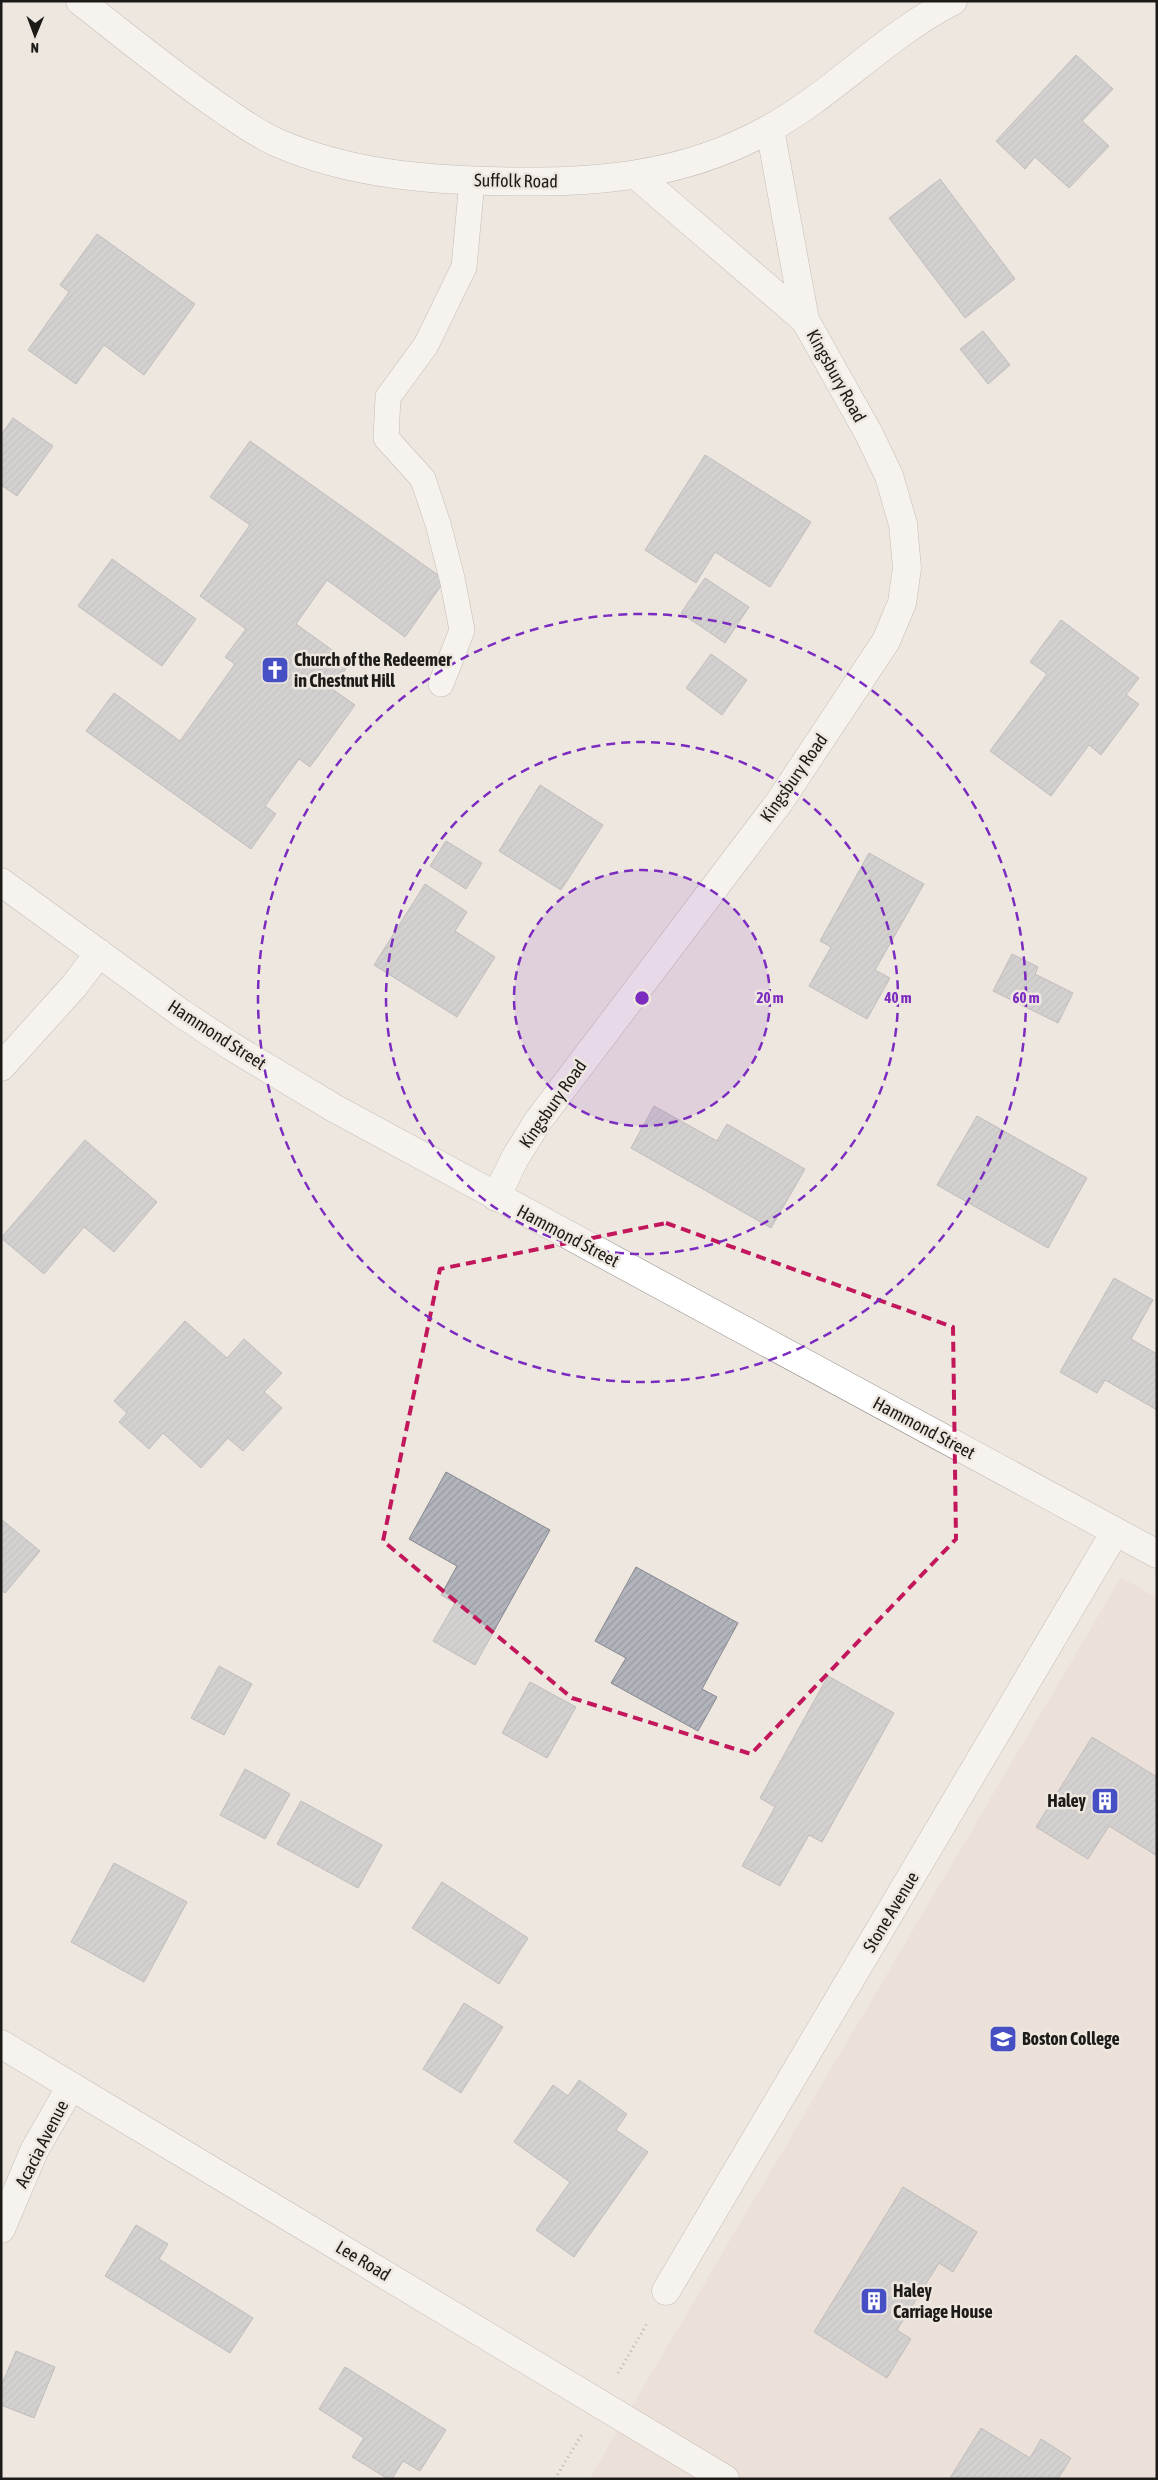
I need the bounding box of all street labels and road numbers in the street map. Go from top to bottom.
street label: Suffolk Road [474,169,558,192]
street label: Kingsbury Road [802,326,870,426]
street label: Kingsbury Road [756,730,832,826]
street label: Hammond Street [164,995,270,1074]
street label: Kingsbury Road [515,1056,591,1152]
street label: Hammond Street [514,1200,623,1271]
street label: Hammond Street [870,1392,979,1463]
street label: Stone Avenue [858,1868,923,1956]
street label: Acacia Avenue [11,2097,73,2191]
street label: Lee Road [332,2236,394,2285]

